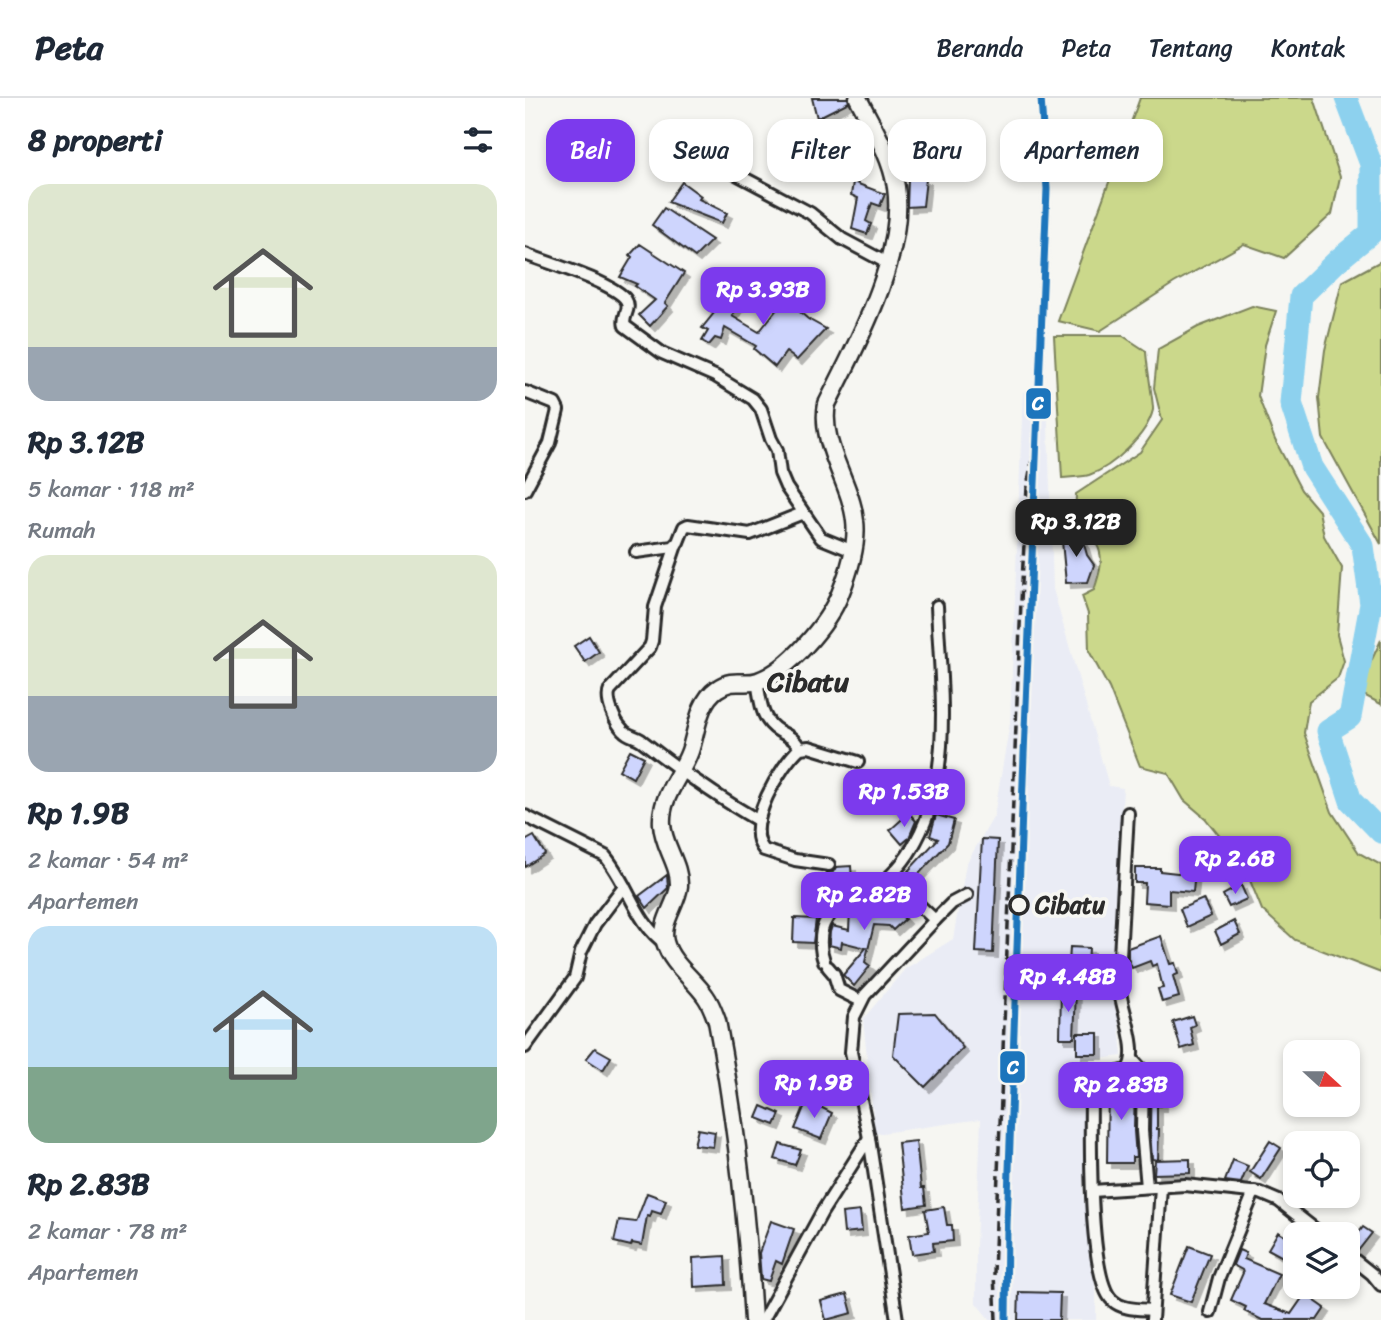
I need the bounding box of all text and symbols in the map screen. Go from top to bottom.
text: Peta [35,19,103,77]
text: Beranda [936,27,1023,69]
text: Peta [1061,27,1111,69]
text: Tentang [1149,27,1233,69]
text: Kontak [1271,27,1346,69]
text: 8 properti [28,113,162,167]
chip: Beli [546,119,635,182]
chip: Sewa [649,119,753,182]
chip: Filter [767,119,874,182]
chip: Baru [888,119,986,182]
chip: Apartemen [1000,119,1163,182]
icon: filters [459,121,497,159]
icon: home [200,230,326,356]
pin: Rp 3.93B [691,268,835,327]
text: Rp 3.93B [717,269,809,310]
line badge: C [1025,387,1052,420]
text: C [1031,387,1045,420]
text: Rp 3.12B [28,415,145,469]
text: 5 kamar · 118 m² [28,469,195,510]
pin: Rp 3.12B [1004,500,1148,559]
text: Rp 3.12B [1031,501,1121,542]
text: Rumah [28,510,96,551]
icon: home [200,601,326,727]
district label: Cibatu [766,657,850,706]
pin: Rp 1.53B [832,770,976,829]
text: Rp 1.53B [859,771,949,812]
text: Rp 1.9B [28,786,129,840]
pin: Rp 2.6B [1170,836,1300,896]
text: Rp 2.6B [1195,838,1275,879]
text: 2 kamar · 54 m² [28,840,189,881]
pin: Rp 2.82B [792,872,936,932]
text: Rp 2.82B [817,874,911,915]
text: Apartemen [28,881,138,922]
place label: Cibatu [1034,884,1105,926]
marker: Cibatu [1009,895,1029,915]
pin: Rp 4.48B [996,954,1140,1014]
text: Rp 4.48B [1020,956,1116,997]
icon: home [200,972,326,1098]
north arrow [1283,1040,1360,1116]
map controls [1283,1040,1360,1299]
line badge: C [999,1050,1026,1084]
text: C [1006,1051,1020,1084]
pin: Rp 1.9B [749,1060,879,1120]
text: Rp 1.9B [775,1062,853,1103]
pin: Rp 2.83B [1049,1062,1193,1122]
text: Rp 2.83B [1074,1064,1168,1105]
button: locate [1283,1131,1360,1208]
text: Rp 2.83B [28,1157,150,1211]
text: 2 kamar · 78 m² [28,1211,187,1252]
button: layers [1283,1222,1360,1299]
text: Apartemen [28,1252,138,1293]

